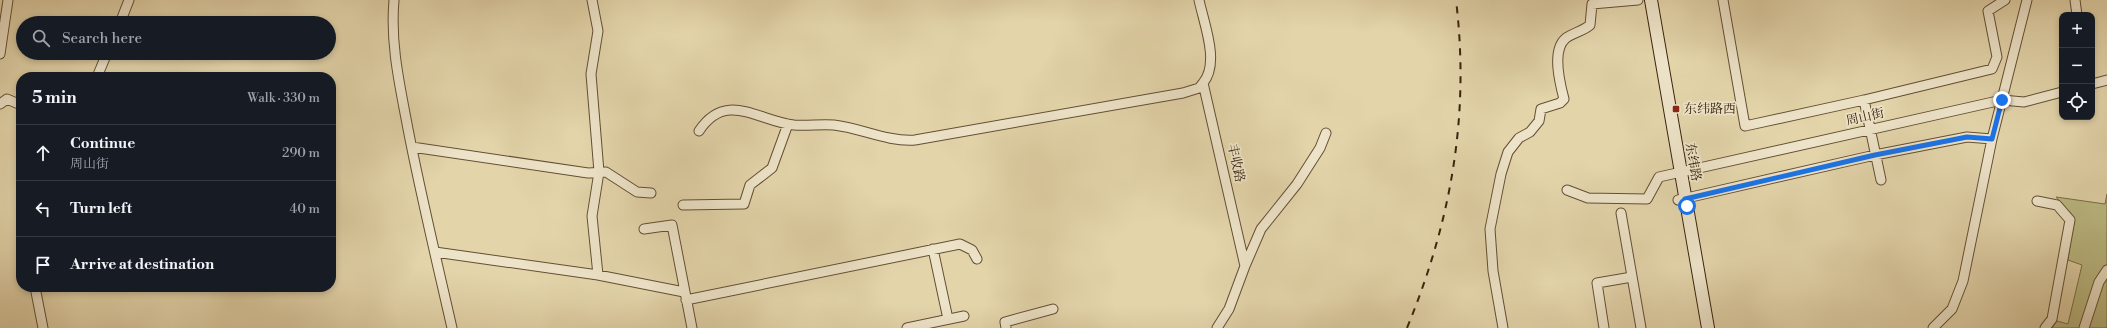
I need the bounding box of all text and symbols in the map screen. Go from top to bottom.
map controls [2059,12,2095,120]
button: + [2059,12,2095,48]
search box [16,16,336,60]
icon: search [30,27,52,49]
text: Search here [62,29,142,48]
button: − [2059,48,2095,84]
button: locate [2059,84,2095,120]
text: 5 min [32,87,77,109]
text: Walk · 330 m [247,90,320,106]
route end [1993,91,2011,109]
place label: 东纬路西 [1684,101,1736,117]
marker: 东纬路西 [1671,104,1681,114]
street label: 周山街 [1844,105,1886,129]
text: Continue [70,134,135,153]
street label: 东纬路 [1682,141,1704,183]
icon: ahead [32,142,54,164]
street label: 丰收路 [1224,142,1248,184]
text: 290 m [282,145,320,161]
text: 周山街 [70,156,109,172]
route start [1678,197,1696,215]
icon: left [32,198,54,220]
text: Turn left [70,199,132,218]
text: 40 m [290,201,320,217]
icon: arrive [32,254,54,276]
text: Arrive at destination [70,255,214,274]

